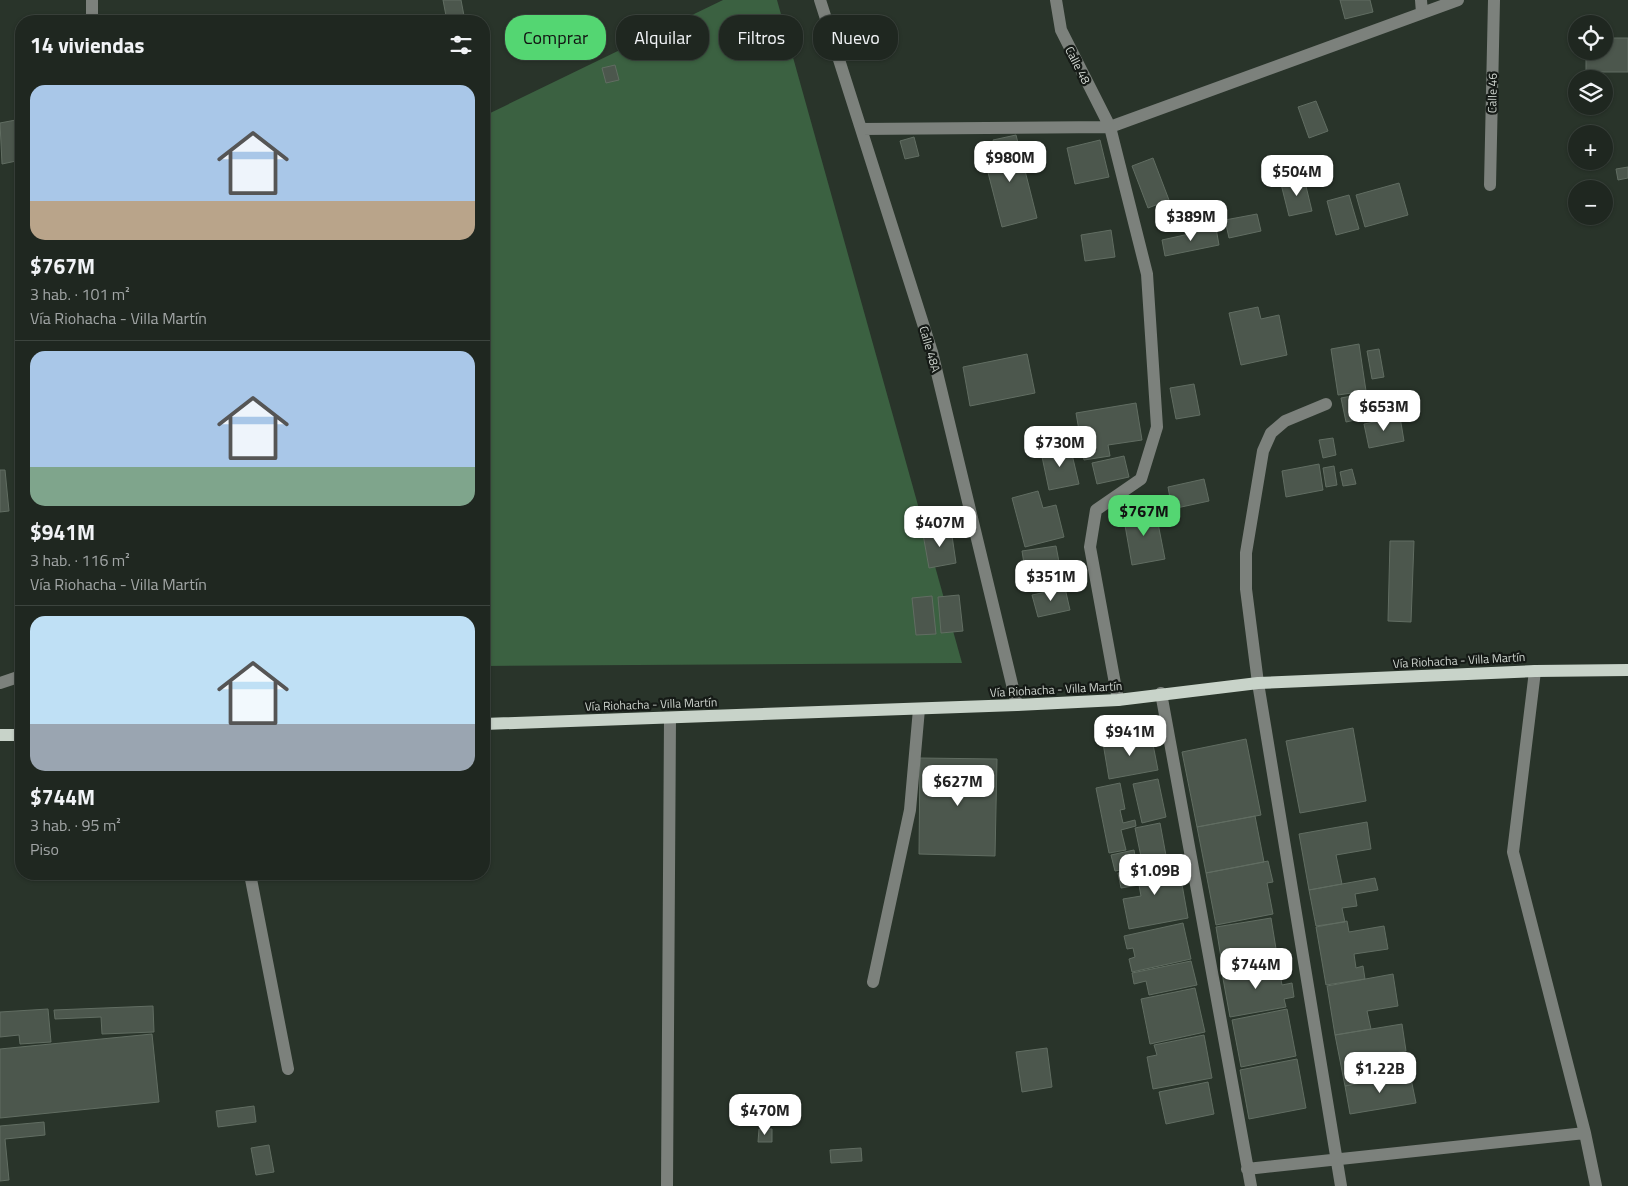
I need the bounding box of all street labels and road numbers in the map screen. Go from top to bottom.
street label: Calle 48 [1060,43,1096,87]
street label: Calle 46 [1482,72,1502,113]
street label: Calle 48A [914,324,946,374]
street label: Vía Riohacha - Villa Martín [1392,647,1526,673]
street label: Vía Riohacha - Villa Martín [989,676,1123,702]
street label: Vía Riohacha - Villa Martín [584,692,718,716]

